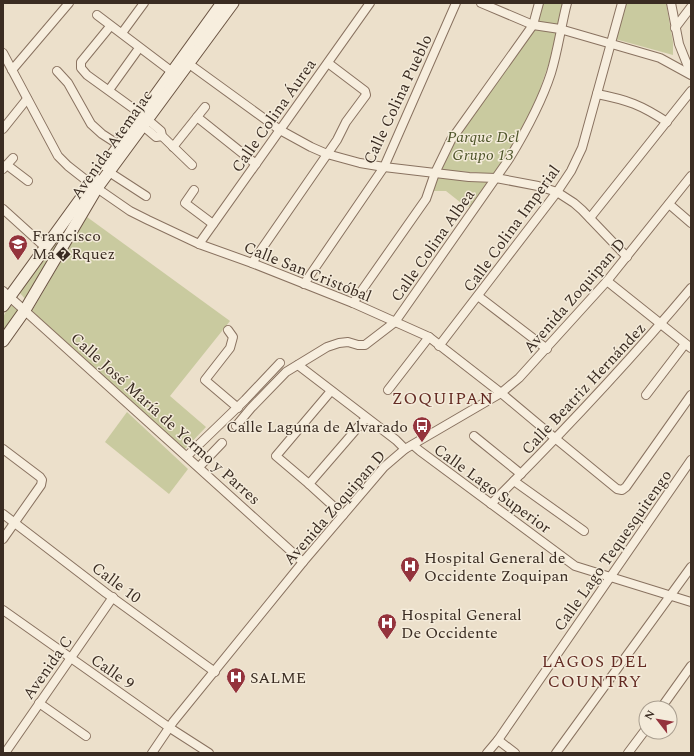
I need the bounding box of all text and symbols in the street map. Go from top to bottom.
street label: Calle Colina Pueblo [357,31,439,168]
street label: Calle Colina Áurea [226,54,322,177]
street label: Avenida Atemajac [65,85,159,204]
park label: Parque Del Grupo 13 [447,125,519,167]
street label: Calle Colina Imperial [457,160,566,297]
street label: Calle Colina Albea [385,184,481,307]
place label: Francisco Ma�Rquez [32,224,115,266]
school or university icon: Francisco Ma�Rquez [7,233,29,261]
street label: Avenida Zoquipan D [518,233,632,359]
street label: Calle San Cristóbal [240,235,375,309]
street label: Calle Beatriz Hernández [516,317,652,460]
street label: Calle José María de Yermo y Parres [65,327,266,511]
district label: ZOQUIPAN [392,386,494,412]
place label: Calle Laguna de Alvarado [226,415,408,439]
bus stop icon: Calle Laguna de Alvarado [411,415,433,443]
street label: Calle Lago Superior [429,438,556,540]
street label: Avenida Zoquipan D [278,445,392,571]
street label: Calle Lago Tequesquitengo [548,465,678,636]
place label: Hospital General de Occidente Zoquipan [424,546,569,588]
hospital icon: Hospital General de Occidente Zoquipan [399,555,421,583]
street label: Calle 10 [87,556,146,609]
place label: Hospital General De Occidente [401,603,522,645]
hospital icon: Hospital General De Occidente [376,612,398,640]
street label: Avenida C [17,631,79,705]
street label: Calle 9 [86,648,139,696]
district label: LAGOS DEL COUNTRY [542,649,648,695]
hospital icon: SALME [225,666,247,694]
place label: SALME [250,666,306,690]
north arrow [638,700,678,740]
text: N [640,707,659,723]

